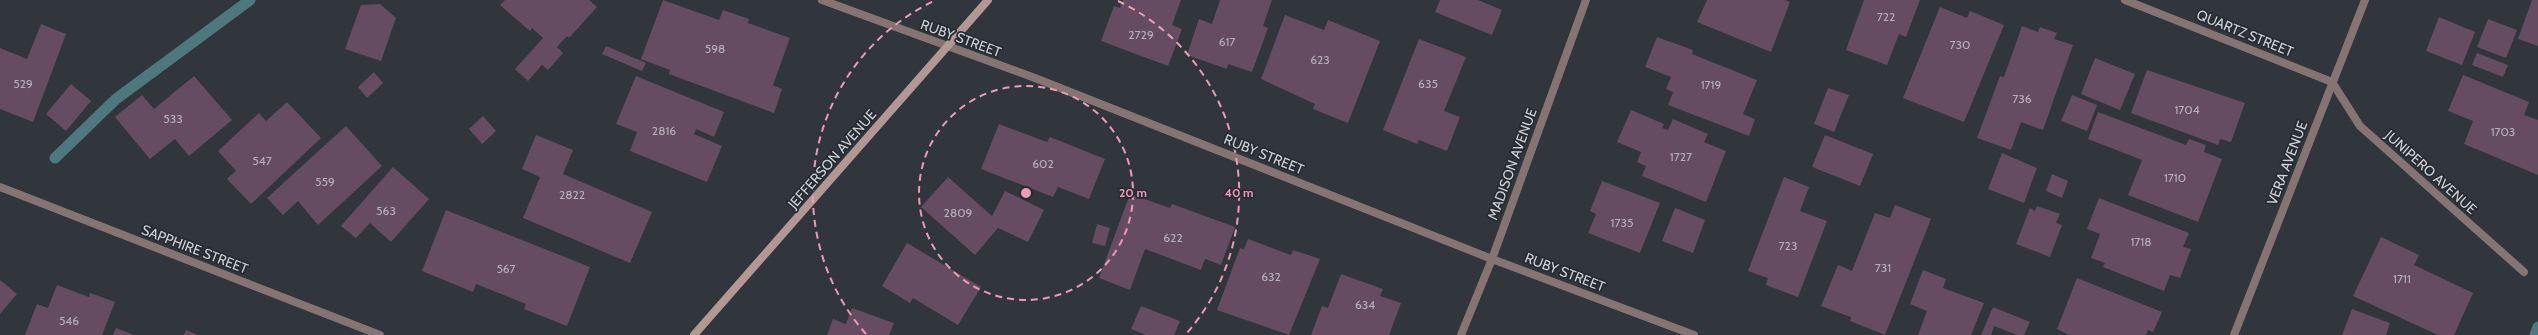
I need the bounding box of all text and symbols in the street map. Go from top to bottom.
street label: QUARTZ STREET [2194,5,2297,61]
house number: 722 [1877,9,1895,24]
street label: RUBY STREET [918,15,1004,61]
house number: 2729 [1128,27,1154,42]
house number: 617 [1219,34,1235,49]
house number: 730 [1950,37,1970,52]
house number: 598 [705,41,725,56]
house number: 623 [1310,52,1330,67]
house number: 529 [13,76,33,91]
house number: 635 [1418,76,1438,91]
house number: 1719 [1701,77,1722,92]
house number: 736 [2012,91,2032,106]
house number: 1704 [2174,102,2200,117]
street label: JEFFERSON AVENUE [783,105,880,213]
street label: MADISON AVENUE [1483,105,1541,222]
house number: 533 [163,111,183,126]
street label: VERA AVENUE [2263,118,2311,208]
house number: 2816 [652,123,676,138]
house number: 1703 [2491,124,2515,139]
street label: JUNIPERO AVENUE [2381,125,2481,218]
street label: RUBY STREET [1221,130,1307,178]
house number: 1727 [1670,149,1692,164]
house number: 547 [252,153,272,168]
house number: 602 [1032,156,1054,171]
house number: 1710 [2164,170,2186,185]
house number: 559 [315,174,335,189]
text: 20 m [1119,185,1147,200]
text: 40 m [1224,185,1254,200]
centre of rings [1019,186,1033,200]
house number: 2822 [559,187,585,202]
house number: 563 [376,203,396,218]
house number: 2809 [944,205,973,220]
house number: 1735 [1611,215,1633,230]
street label: SAPPHIRE STREET [139,220,251,278]
house number: 622 [1163,230,1183,245]
house number: 1718 [2130,234,2152,249]
house number: 723 [1779,238,1797,253]
street label: RUBY STREET [1522,248,1608,296]
house number: 731 [1875,260,1891,275]
house number: 567 [496,261,516,276]
house number: 632 [1261,269,1281,284]
house number: 1711 [2393,271,2411,286]
house number: 634 [1355,297,1375,312]
house number: 546 [59,313,79,328]

